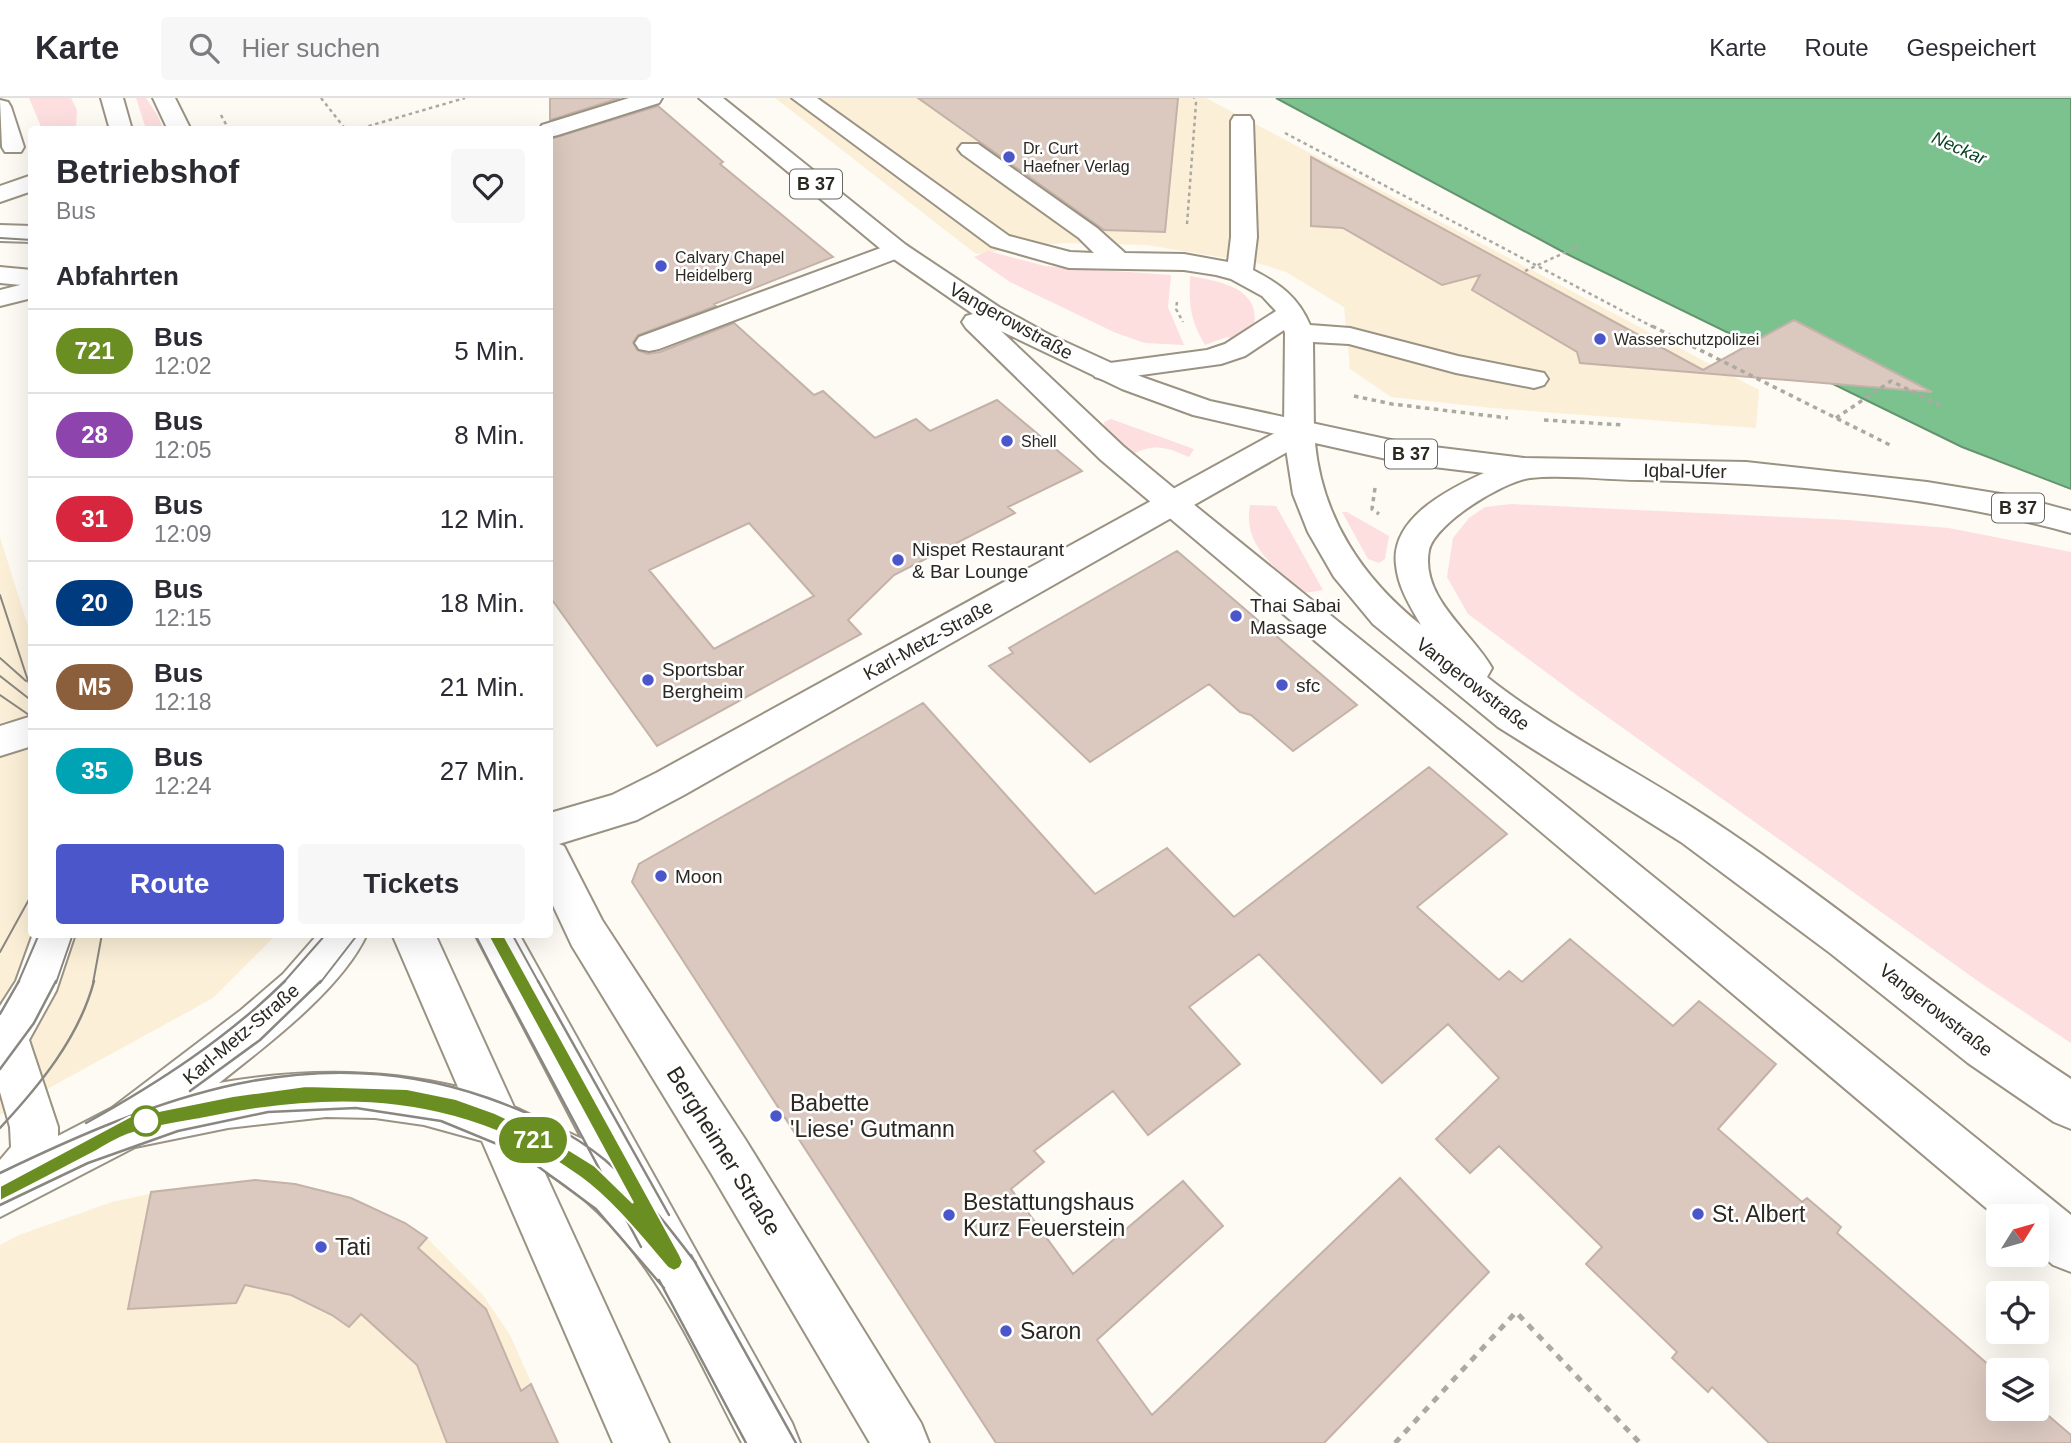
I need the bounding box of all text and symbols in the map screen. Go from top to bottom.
search box [161,17,651,80]
text: Karte [35,29,119,66]
icon: search [185,29,223,67]
text: Hier suchen [241,33,380,63]
text: Karte [1709,34,1767,61]
text: Route [1805,34,1869,61]
text: Gespeichert [1907,34,2036,61]
water label: Neckar [1929,127,1990,169]
place label: Dr. Curt Haefner Verlag [1023,140,1130,175]
button: heart [451,149,525,223]
marker: Dr. Curt Haefner Verlag [1001,149,1017,165]
text: Betriebshof [56,153,239,190]
road number: B 37 [790,170,842,198]
text: Bus [56,198,96,224]
place label: Calvary Chapel Heidelberg [675,249,784,284]
marker: Calvary Chapel Heidelberg [653,258,669,274]
text: Abfahrten [56,261,179,291]
street label: Vangerowstraße [946,278,1076,364]
text: Bus [154,322,203,352]
marker: Wasserschutzpolizei [1592,331,1608,347]
place label: Wasserschutzpolizei [1614,331,1759,348]
text: 5 Min. [454,336,525,366]
text: 721 [74,337,115,364]
text: 12:02 [154,353,212,379]
text: Bus [154,406,203,436]
text: 8 Min. [454,420,525,450]
text: 28 [81,421,108,448]
marker: Shell [999,433,1015,449]
place label: Shell [1021,433,1057,450]
text: 12:05 [154,437,212,463]
road number: B 37 [1385,440,1437,468]
street label: Iqbal-Ufer [1643,460,1728,482]
text: Bus [154,490,203,520]
road number: B 37 [1992,494,2044,522]
text: 12 Min. [440,504,525,534]
text: 31 [81,505,108,532]
text: 12:09 [154,521,212,547]
place label: Nispet Restaurant & Bar Lounge [912,539,1065,582]
marker: Nispet Restaurant & Bar Lounge [890,552,906,568]
text: Bus [154,574,203,604]
text: 18 Min. [440,588,525,618]
text: 20 [81,589,108,616]
place label: Thai Sabai Massage [1250,595,1341,638]
street label: Karl-Metz-Straße [860,596,996,684]
text: 12:15 [154,605,212,631]
marker: Thai Sabai Massage [1228,608,1244,624]
street label: Vangerowstraße [1412,633,1534,735]
text: Bus [154,658,203,688]
place label: Sportsbar Bergheim [662,659,745,702]
text: 21 Min. [440,672,525,702]
marker: Sportsbar Bergheim [640,672,656,688]
text: M5 [78,673,111,700]
place label: sfc [1296,675,1320,696]
marker: sfc [1274,677,1290,693]
text: 12:18 [154,689,212,715]
text: Bus [154,742,203,772]
text: 27 Min. [440,756,525,786]
text: 35 [81,757,108,784]
text: 12:24 [154,773,212,799]
button: Route [56,844,284,924]
button: Tickets [298,844,525,924]
place label: Moon [675,866,723,887]
marker: Moon [653,868,669,884]
street label: Vangerowstraße [1875,959,1997,1061]
street label: Karl-Metz-Straße [179,979,303,1089]
street label: Bergheimer Straße [661,1062,787,1240]
place label: Babette 'Liese' Gutmann [790,1090,955,1142]
unlabelled marker [131,1106,161,1136]
marker: Babette 'Liese' Gutmann [768,1108,784,1124]
line badge: 721 [493,1117,573,1163]
text: 721 [513,1126,553,1153]
place label: Bestattungshaus Kurz Feuerstein [963,1189,1134,1241]
place label: St. Albert [1712,1201,1806,1227]
north arrow [1986,1204,2049,1267]
map controls [1986,1204,2049,1421]
marker: St. Albert [1690,1206,1706,1222]
marker: Bestattungshaus Kurz Feuerstein [941,1207,957,1223]
place label: Tati [335,1234,371,1260]
marker: Tati [313,1239,329,1255]
button: locate [1986,1281,2049,1344]
place label: Saron [1020,1318,1081,1344]
marker: Saron [998,1323,1014,1339]
button: layers [1986,1358,2049,1421]

